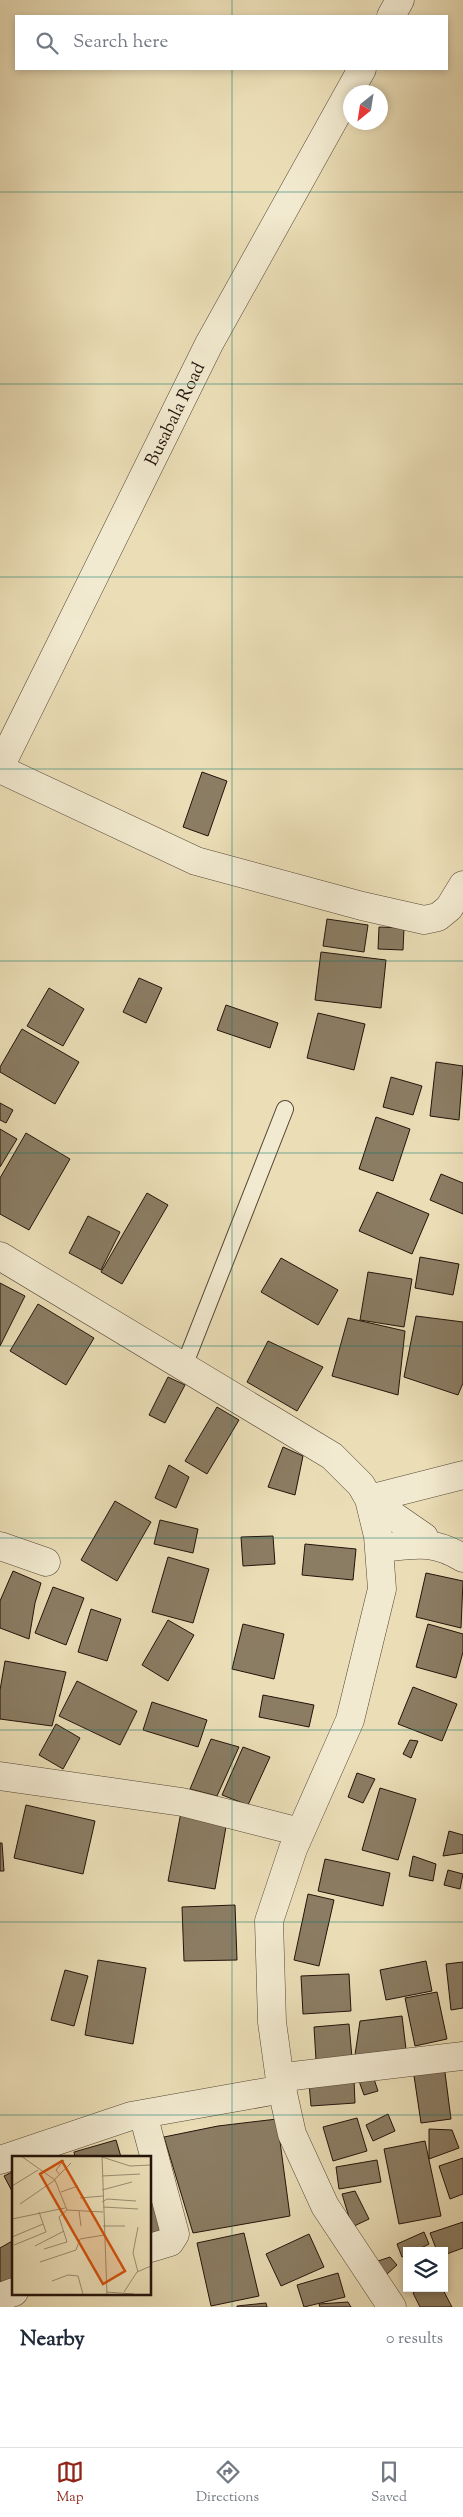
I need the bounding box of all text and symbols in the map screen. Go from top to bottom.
search box [15,15,448,70]
icon: search [33,29,61,57]
text: Search here [73,29,168,56]
north arrow [343,85,388,130]
street label: Busabala Road [140,358,213,471]
inset map [12,2156,151,2294]
map controls [403,2247,448,2292]
button: layers [403,2247,448,2292]
text: Nearby [20,2325,85,2355]
text: 0 results [386,2328,443,2351]
tab: Map [56,2458,84,2508]
tab: Directions [196,2458,259,2508]
tab: Saved [371,2458,407,2508]

